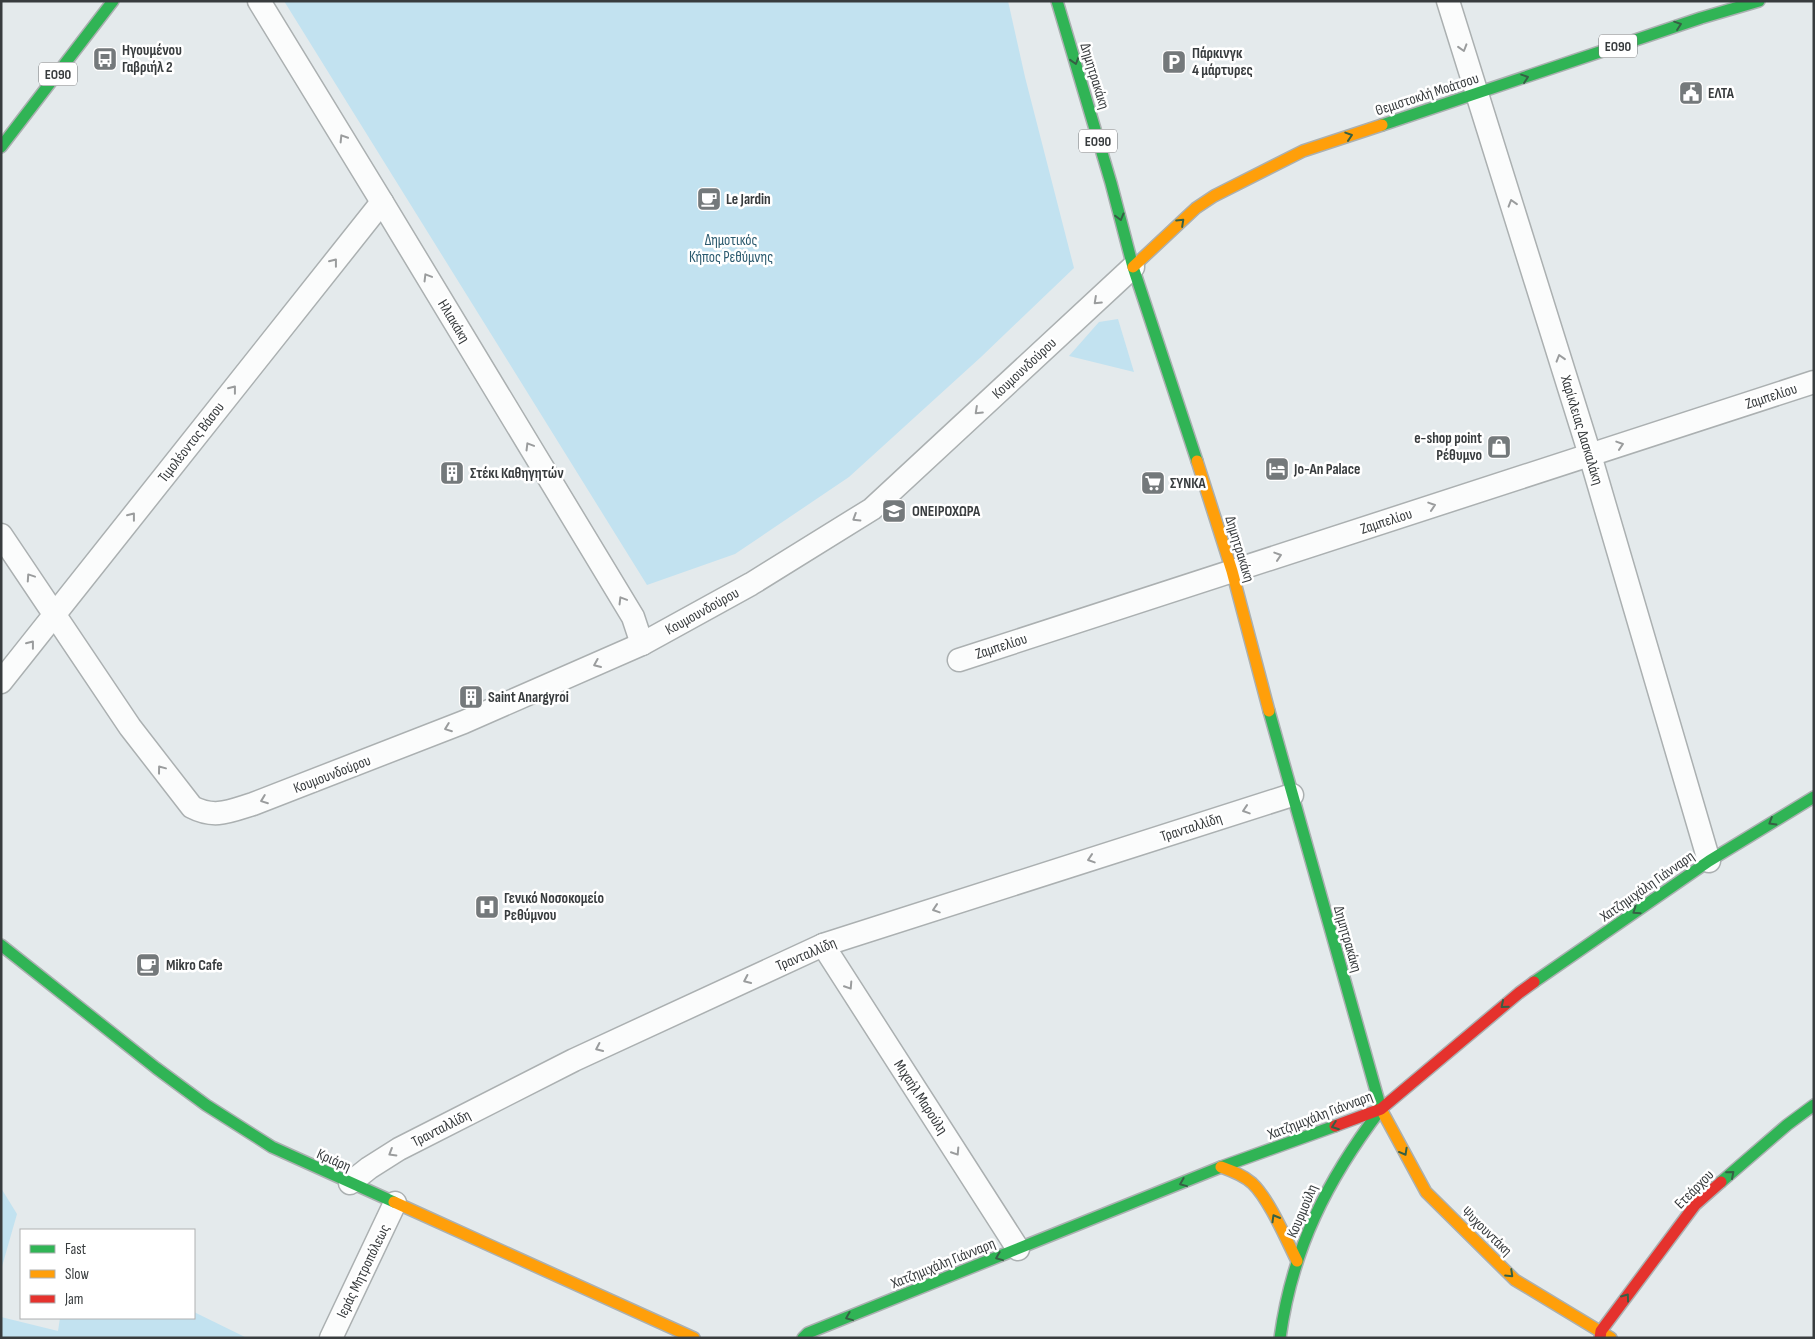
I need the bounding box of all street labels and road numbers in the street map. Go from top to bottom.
road number: ΕΟ90 [1599,34,1637,58]
street label: Δημητρακάκη [1075,41,1114,112]
road number: ΕΟ90 [39,62,77,86]
street label: Θεμιστοκλή Μοάτσου [1373,69,1481,120]
road number: ΕΟ90 [1079,130,1117,152]
street label: Ηλιακάκη [433,296,474,347]
street label: Κουμουνδούρου [988,334,1061,403]
street label: Χαρίκλειας Δασκαλάκη [1556,372,1607,487]
street label: Ζαμπελίου [1743,379,1799,414]
street label: Τιμολέοντος Βάσου [154,398,229,486]
street label: Ζαμπελίου [1358,504,1414,539]
street label: Δημητρακάκη [1220,514,1259,585]
street label: Κουμουνδούρου [662,583,742,639]
street label: Ζαμπελίου [973,629,1029,664]
street label: Κουμουνδούρου [291,751,374,798]
street label: Τρανταλλίδη [1158,809,1224,846]
street label: Χατζημιχάλη Γιάνναρη [1596,847,1698,927]
street label: Δημητρακάκη [1329,904,1366,975]
street label: Τρανταλλίδη [773,933,839,976]
street label: Μιχαήλ Μαρούλη [889,1056,952,1138]
street label: Χατζημιχάλη Γιάνναρη [1264,1087,1375,1145]
street label: Τρανταλλίδη [408,1105,474,1151]
street label: Κριάρη [314,1145,354,1176]
street label: Ετεάρχου [1671,1166,1718,1213]
street label: Κουρμούλη [1283,1182,1322,1241]
street label: Ψυχουντάκη [1457,1202,1516,1260]
street label: Ιεράς Μητροπόλεως [333,1221,394,1321]
street label: Χατζημιχάλη Γιάνναρη [887,1234,998,1293]

